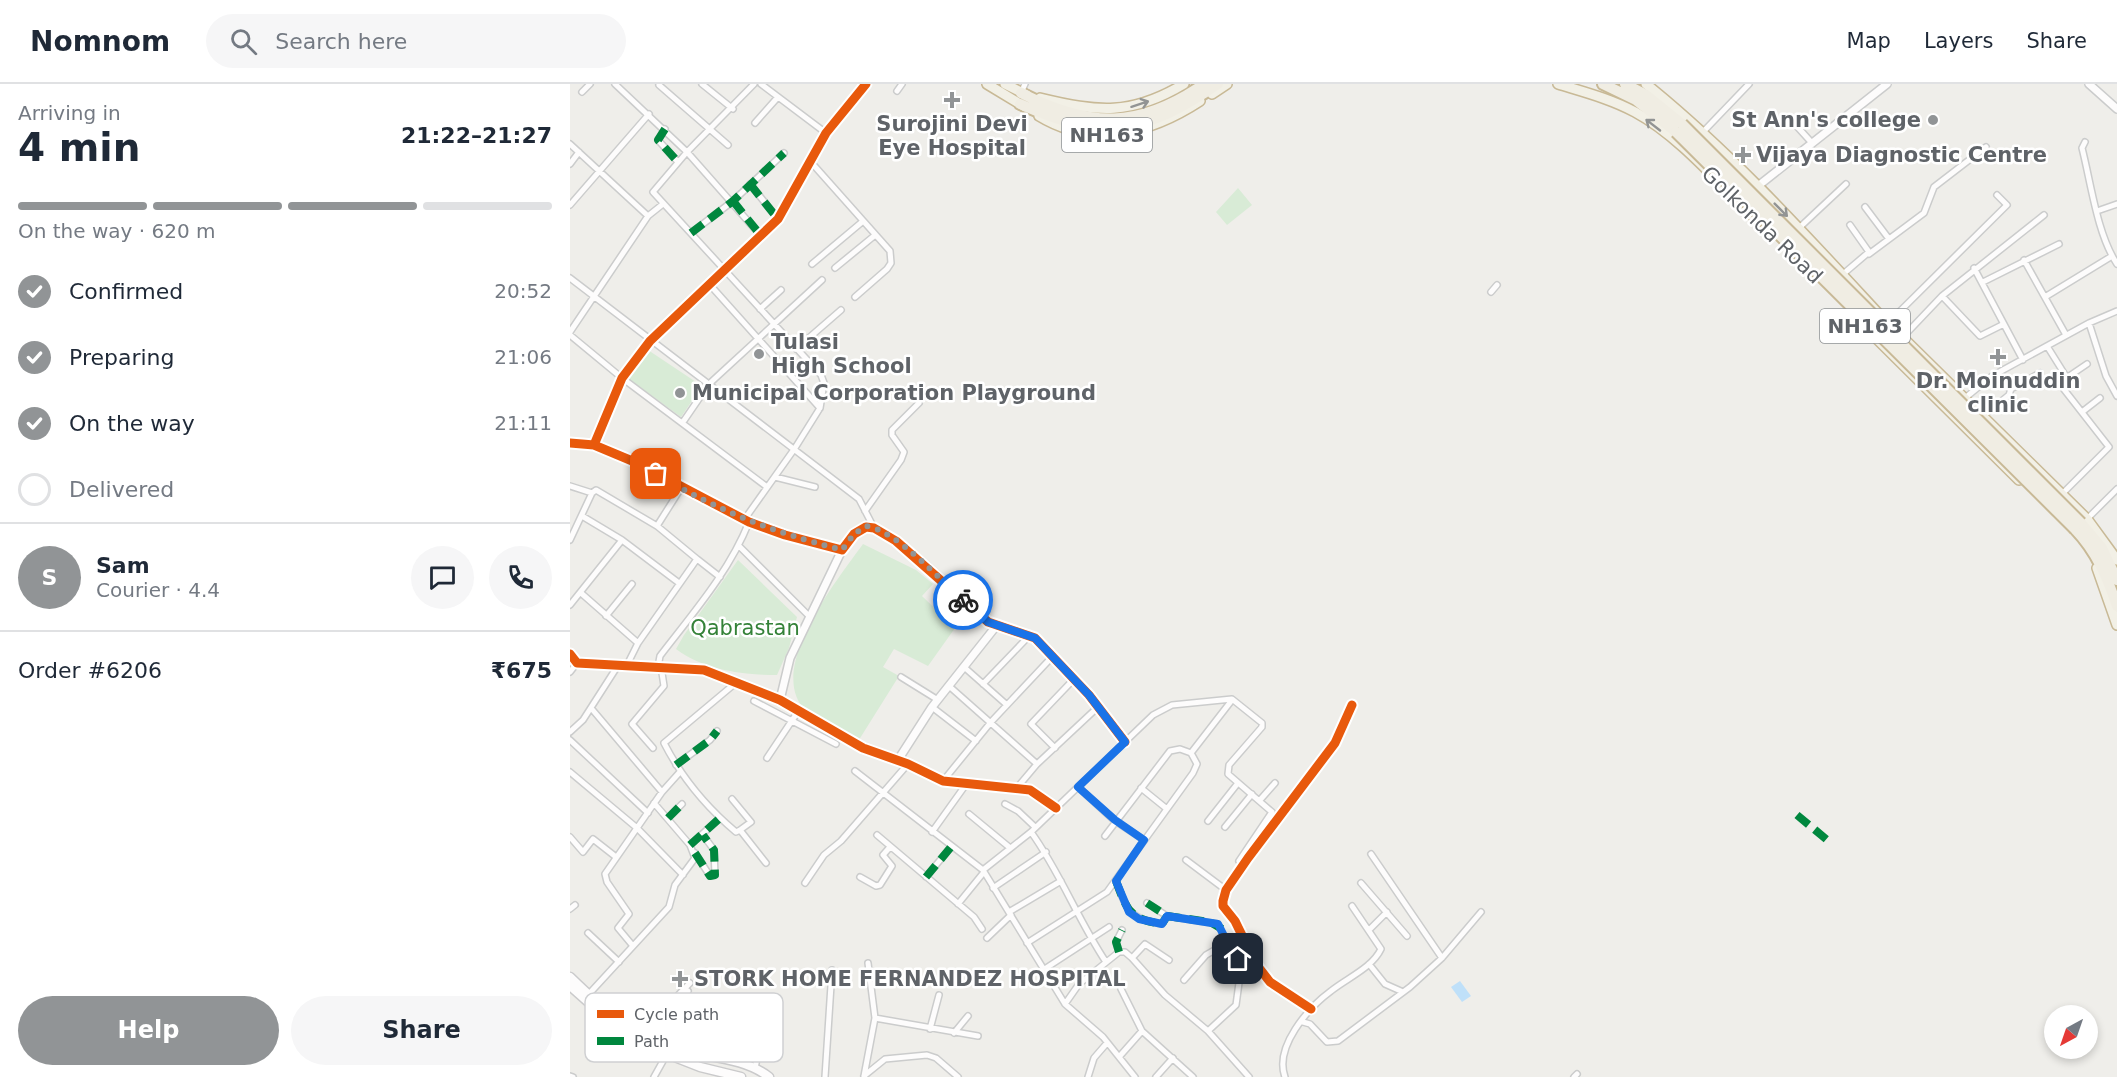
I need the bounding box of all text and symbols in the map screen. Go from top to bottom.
search box [206,14,626,68]
text: Nomnom [30,25,170,58]
icon: search [227,25,260,58]
text: Search here [275,29,407,54]
text: Map [1847,29,1891,53]
text: Layers [1924,29,1993,53]
text: Share [2026,29,2087,53]
marker: Surojini Devi Eye Hospital [943,91,961,109]
one-way arrow [1130,98,1149,109]
text: Arriving in [18,101,121,125]
place label: St Ann's college [1731,108,1921,132]
place label: Surojini Devi Eye Hospital [876,112,1028,160]
marker: St Ann's college [1926,113,1940,127]
road number: NH163 [1062,118,1152,152]
one-way arrow [1646,119,1662,132]
text: 21:22–21:27 [401,123,552,148]
text: 4 min [18,125,140,170]
place label: Vijaya Diagnostic Centre [1756,143,2047,167]
marker: Vijaya Diagnostic Centre [1734,146,1752,164]
street label: Golkonda Road [1697,161,1827,289]
one-way arrow [1774,202,1788,217]
text: On the way · 620 m [18,219,216,243]
icon: check [18,275,51,308]
text: Confirmed [69,279,183,304]
text: 20:52 [494,279,552,303]
road number: NH163 [1820,309,1910,343]
place label: Tulasi High School [771,330,912,378]
icon: check [18,341,51,374]
text: Preparing [69,345,175,370]
text: 21:06 [494,345,552,369]
marker: Tulasi High School [752,347,766,361]
marker: Dr. Moinuddin clinic [1989,348,2007,366]
place label: Dr. Moinuddin clinic [1916,369,2080,417]
place label: Municipal Corporation Playground [692,381,1096,405]
marker: Municipal Corporation Playground [673,386,687,400]
icon: check [18,407,51,440]
text: On the way [69,411,195,436]
text: 21:11 [494,411,552,435]
pin [630,448,681,499]
icon: bag [639,457,672,490]
text: Delivered [69,477,174,502]
button: chat [411,546,474,609]
button: phone [489,546,552,609]
text: Sam [96,553,150,578]
text: S [42,565,57,590]
courier [933,570,993,630]
text: Courier · 4.4 [96,578,220,602]
icon: bike [947,584,980,617]
park label: Qabrastan [690,616,800,640]
text: Order #6206 [18,658,162,683]
text: ₹675 [491,658,552,683]
pin [1212,933,1263,984]
icon: home [1221,942,1254,975]
place label: STORK HOME FERNANDEZ HOSPITAL [694,967,1126,991]
marker: STORK HOME FERNANDEZ HOSPITAL [671,970,689,988]
legend [585,993,783,1062]
button: Help [18,996,279,1065]
button: Share [291,996,552,1065]
text: Cycle path [634,1005,719,1024]
north arrow [2044,1005,2098,1059]
map controls [2044,1005,2098,1059]
text: Path [634,1032,669,1051]

